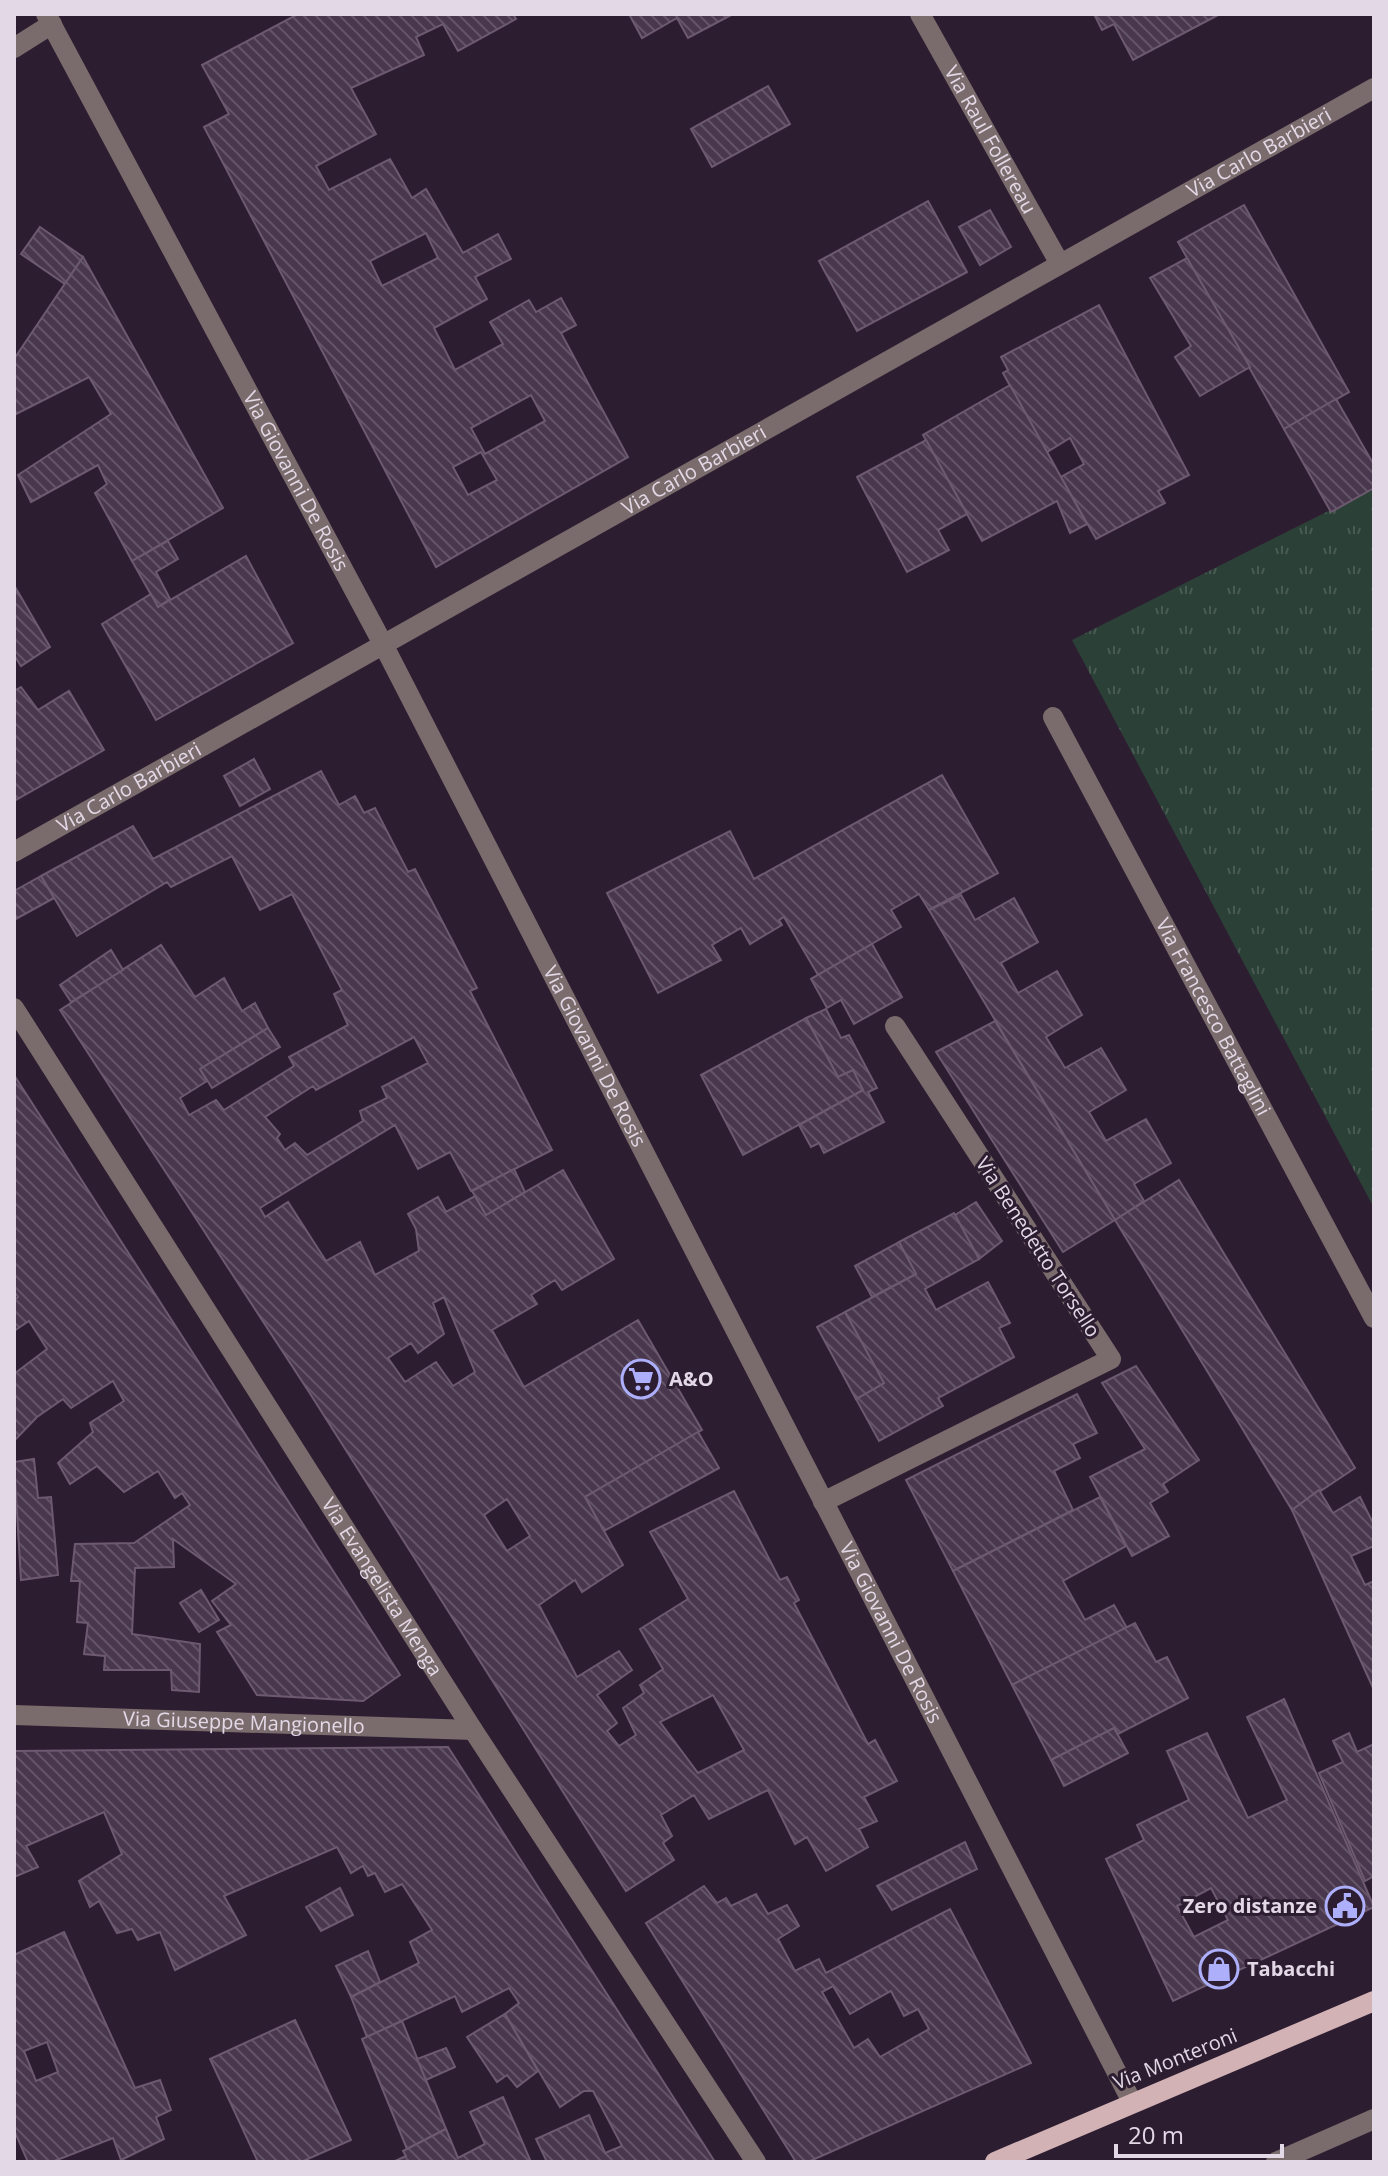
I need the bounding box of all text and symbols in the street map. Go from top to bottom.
street label: Via Raul Follereau [938,60,1043,218]
street label: Via Carlo Barbieri [1182,101,1336,204]
street label: Via Giovanni De Rosis [237,386,356,576]
street label: Via Carlo Barbieri [617,418,771,521]
street label: Via Carlo Barbieri [52,736,206,838]
street label: Via Francesco Battaglini [1150,913,1277,1120]
street label: Via Giovanni De Rosis [537,961,653,1151]
street label: Via Benedetto Torsello [970,1151,1107,1342]
supermarket icon: A&O [620,1358,662,1400]
place label: A&O [669,1365,714,1392]
street label: Via Evangelista Menga [316,1492,449,1681]
street label: Via Giovanni De Rosis [834,1537,949,1728]
street label: Via Giuseppe Mangionello [123,1705,365,1739]
public building icon: Zero distanze [1324,1885,1366,1927]
place label: Zero distanze [1183,1892,1317,1919]
shop icon: Tabacchi [1198,1948,1240,1990]
place label: Tabacchi [1247,1955,1335,1982]
street label: Via Monteroni [1109,2021,1241,2096]
scale bar [1116,2108,1282,2158]
text: 20 m [1128,2118,1184,2151]

